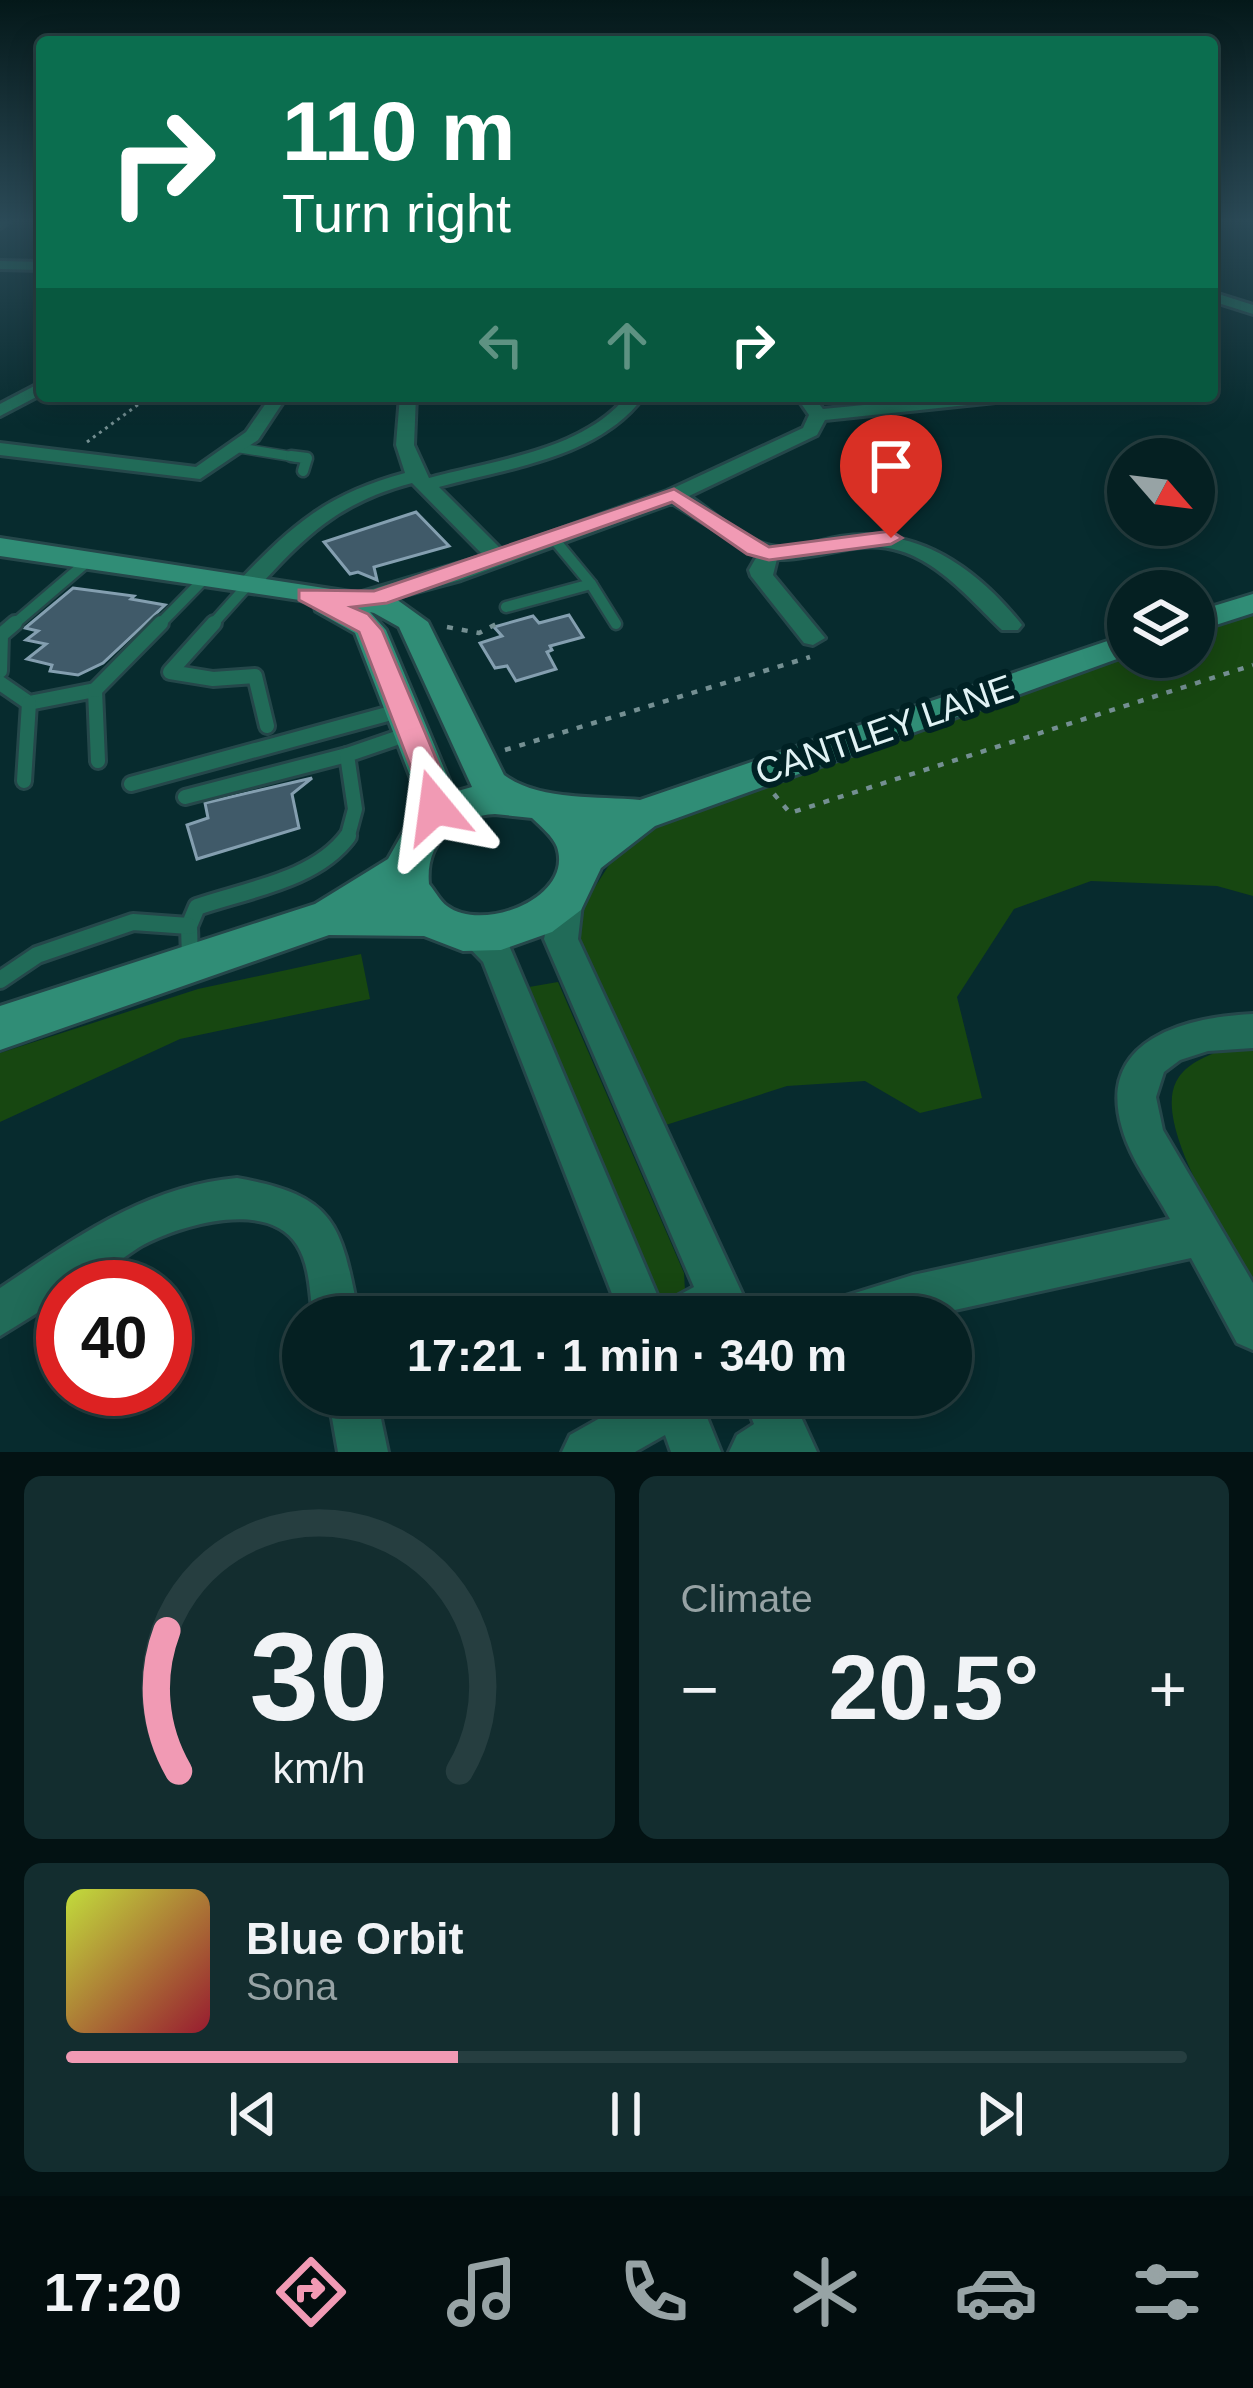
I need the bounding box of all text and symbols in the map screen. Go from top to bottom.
icon: right [84,84,240,240]
text: 110 m [282,84,516,178]
text: Turn right [282,183,511,243]
icon: left [468,312,534,378]
icon: ahead [594,312,660,378]
icon: right [720,312,786,378]
pin [840,415,942,538]
icon: arrive [858,433,924,499]
north arrow [1107,438,1215,546]
map controls [1107,438,1215,678]
button: layers [1107,570,1215,678]
street label: CANTLEY LANE [750,666,1018,793]
position arrow [372,744,498,870]
speed limit sign: 40 [36,1260,192,1416]
text: 17:21 · 1 min · 340 m [407,1330,847,1381]
text: Climate [681,1577,813,1620]
text: 30 [250,1607,389,1746]
text: 20.5° [828,1638,1039,1738]
text: − [681,1652,719,1726]
text: + [1148,1652,1187,1726]
text: km/h [273,1743,366,1791]
text: Blue Orbit [246,1913,464,1964]
text: Sona [246,1965,337,2008]
icon: previous [220,2081,286,2147]
icon: pause [593,2081,659,2147]
icon: next [967,2081,1033,2147]
icon: directions [269,2250,353,2334]
icon: music [440,2250,524,2334]
icon: phone [612,2250,696,2334]
icon: climate [783,2250,867,2334]
icon: car [954,2250,1038,2334]
icon: filters [1125,2250,1209,2334]
text: 17:20 [44,2262,182,2322]

